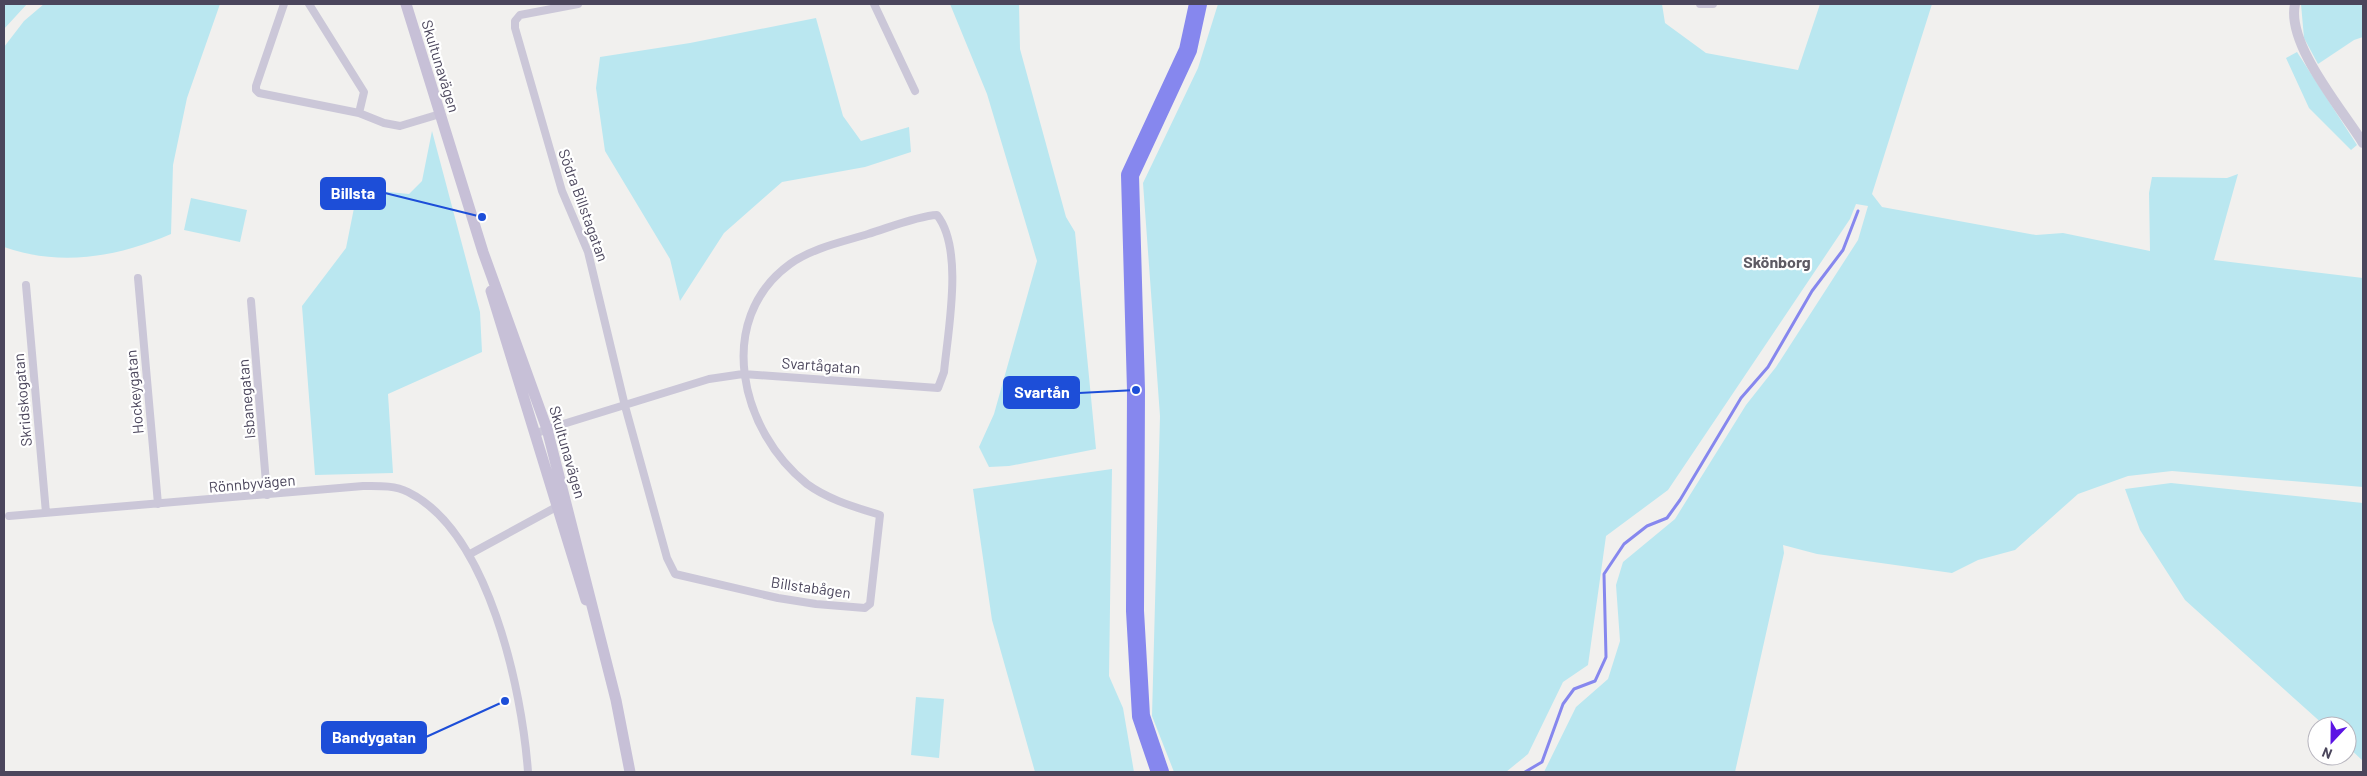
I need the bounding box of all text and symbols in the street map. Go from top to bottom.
street label: Skultunavägen [418,18,464,114]
street label: Södra Billstagatan [555,146,613,264]
callout: Billsta [321,178,385,209]
text: Billsta [331,183,375,202]
district label: Skönborg [1743,252,1811,271]
street label: Hockeygatan [121,349,147,435]
street label: Skridskogatan [9,353,35,447]
street label: Svartågatan [781,353,861,377]
street label: Isbanegatan [234,358,258,440]
callout: Svartån [1004,377,1079,408]
text: Svartån [1014,382,1070,401]
street label: Skultunavägen [546,404,590,500]
street label: Rönnbyvägen [208,470,296,496]
street label: Billstabågen [770,572,852,602]
north arrow [2307,716,2357,766]
callout: Bandygatan [322,722,426,753]
text: Bandygatan [332,727,416,746]
text: N [2319,744,2334,763]

